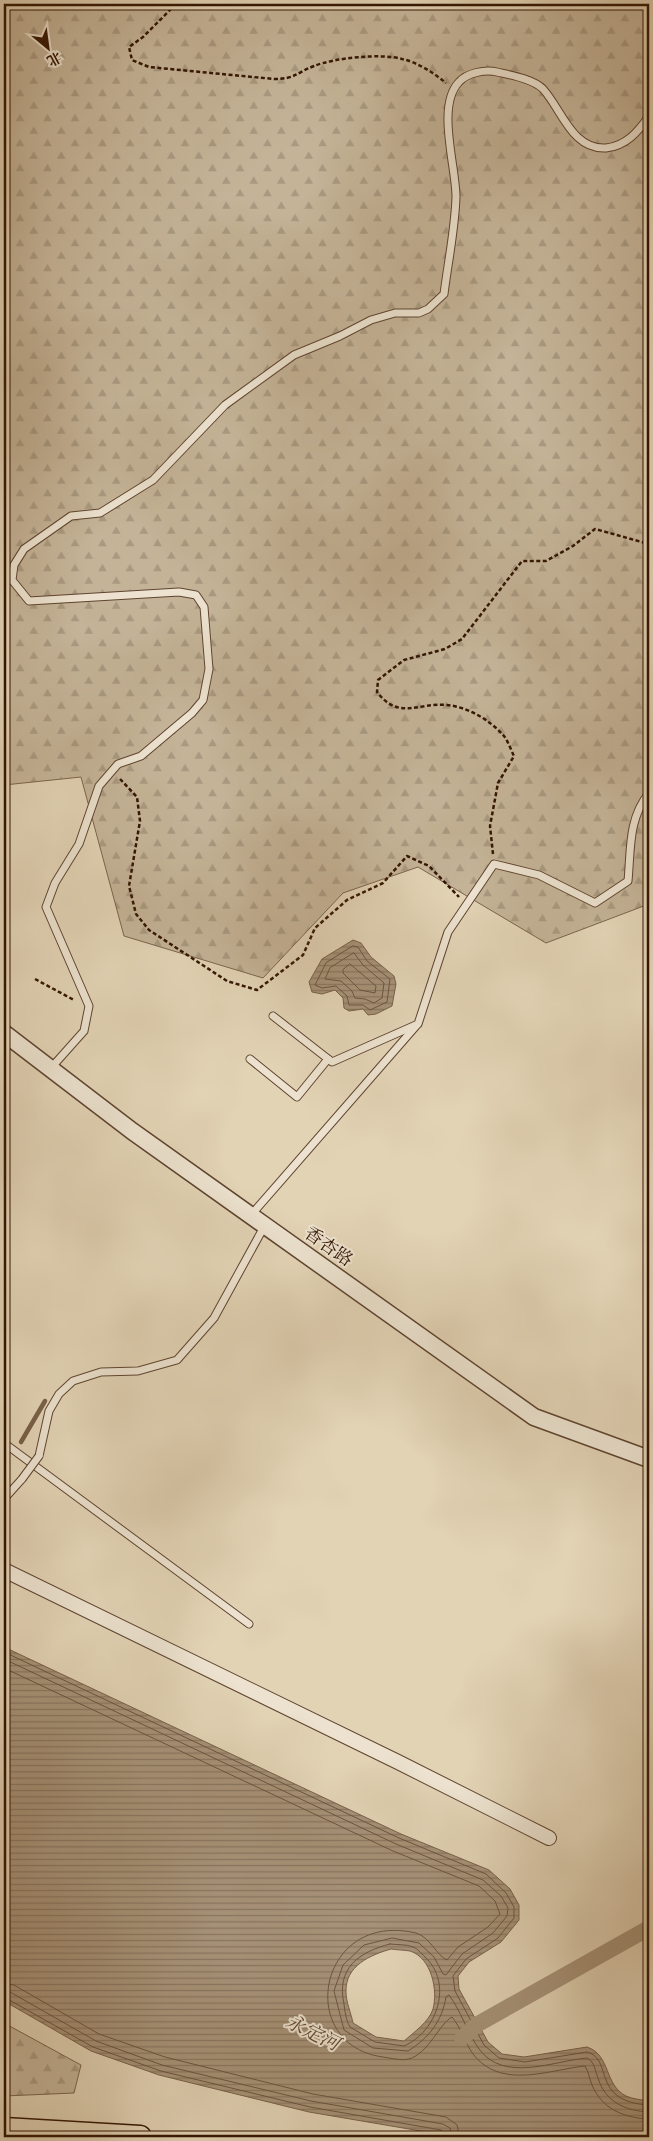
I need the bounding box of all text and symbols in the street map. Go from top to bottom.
north arrow [22,22,72,72]
text: 北 [43,47,65,72]
street label: 香杏路 [299,1219,359,1273]
water label: 永定河 [281,2007,347,2058]

